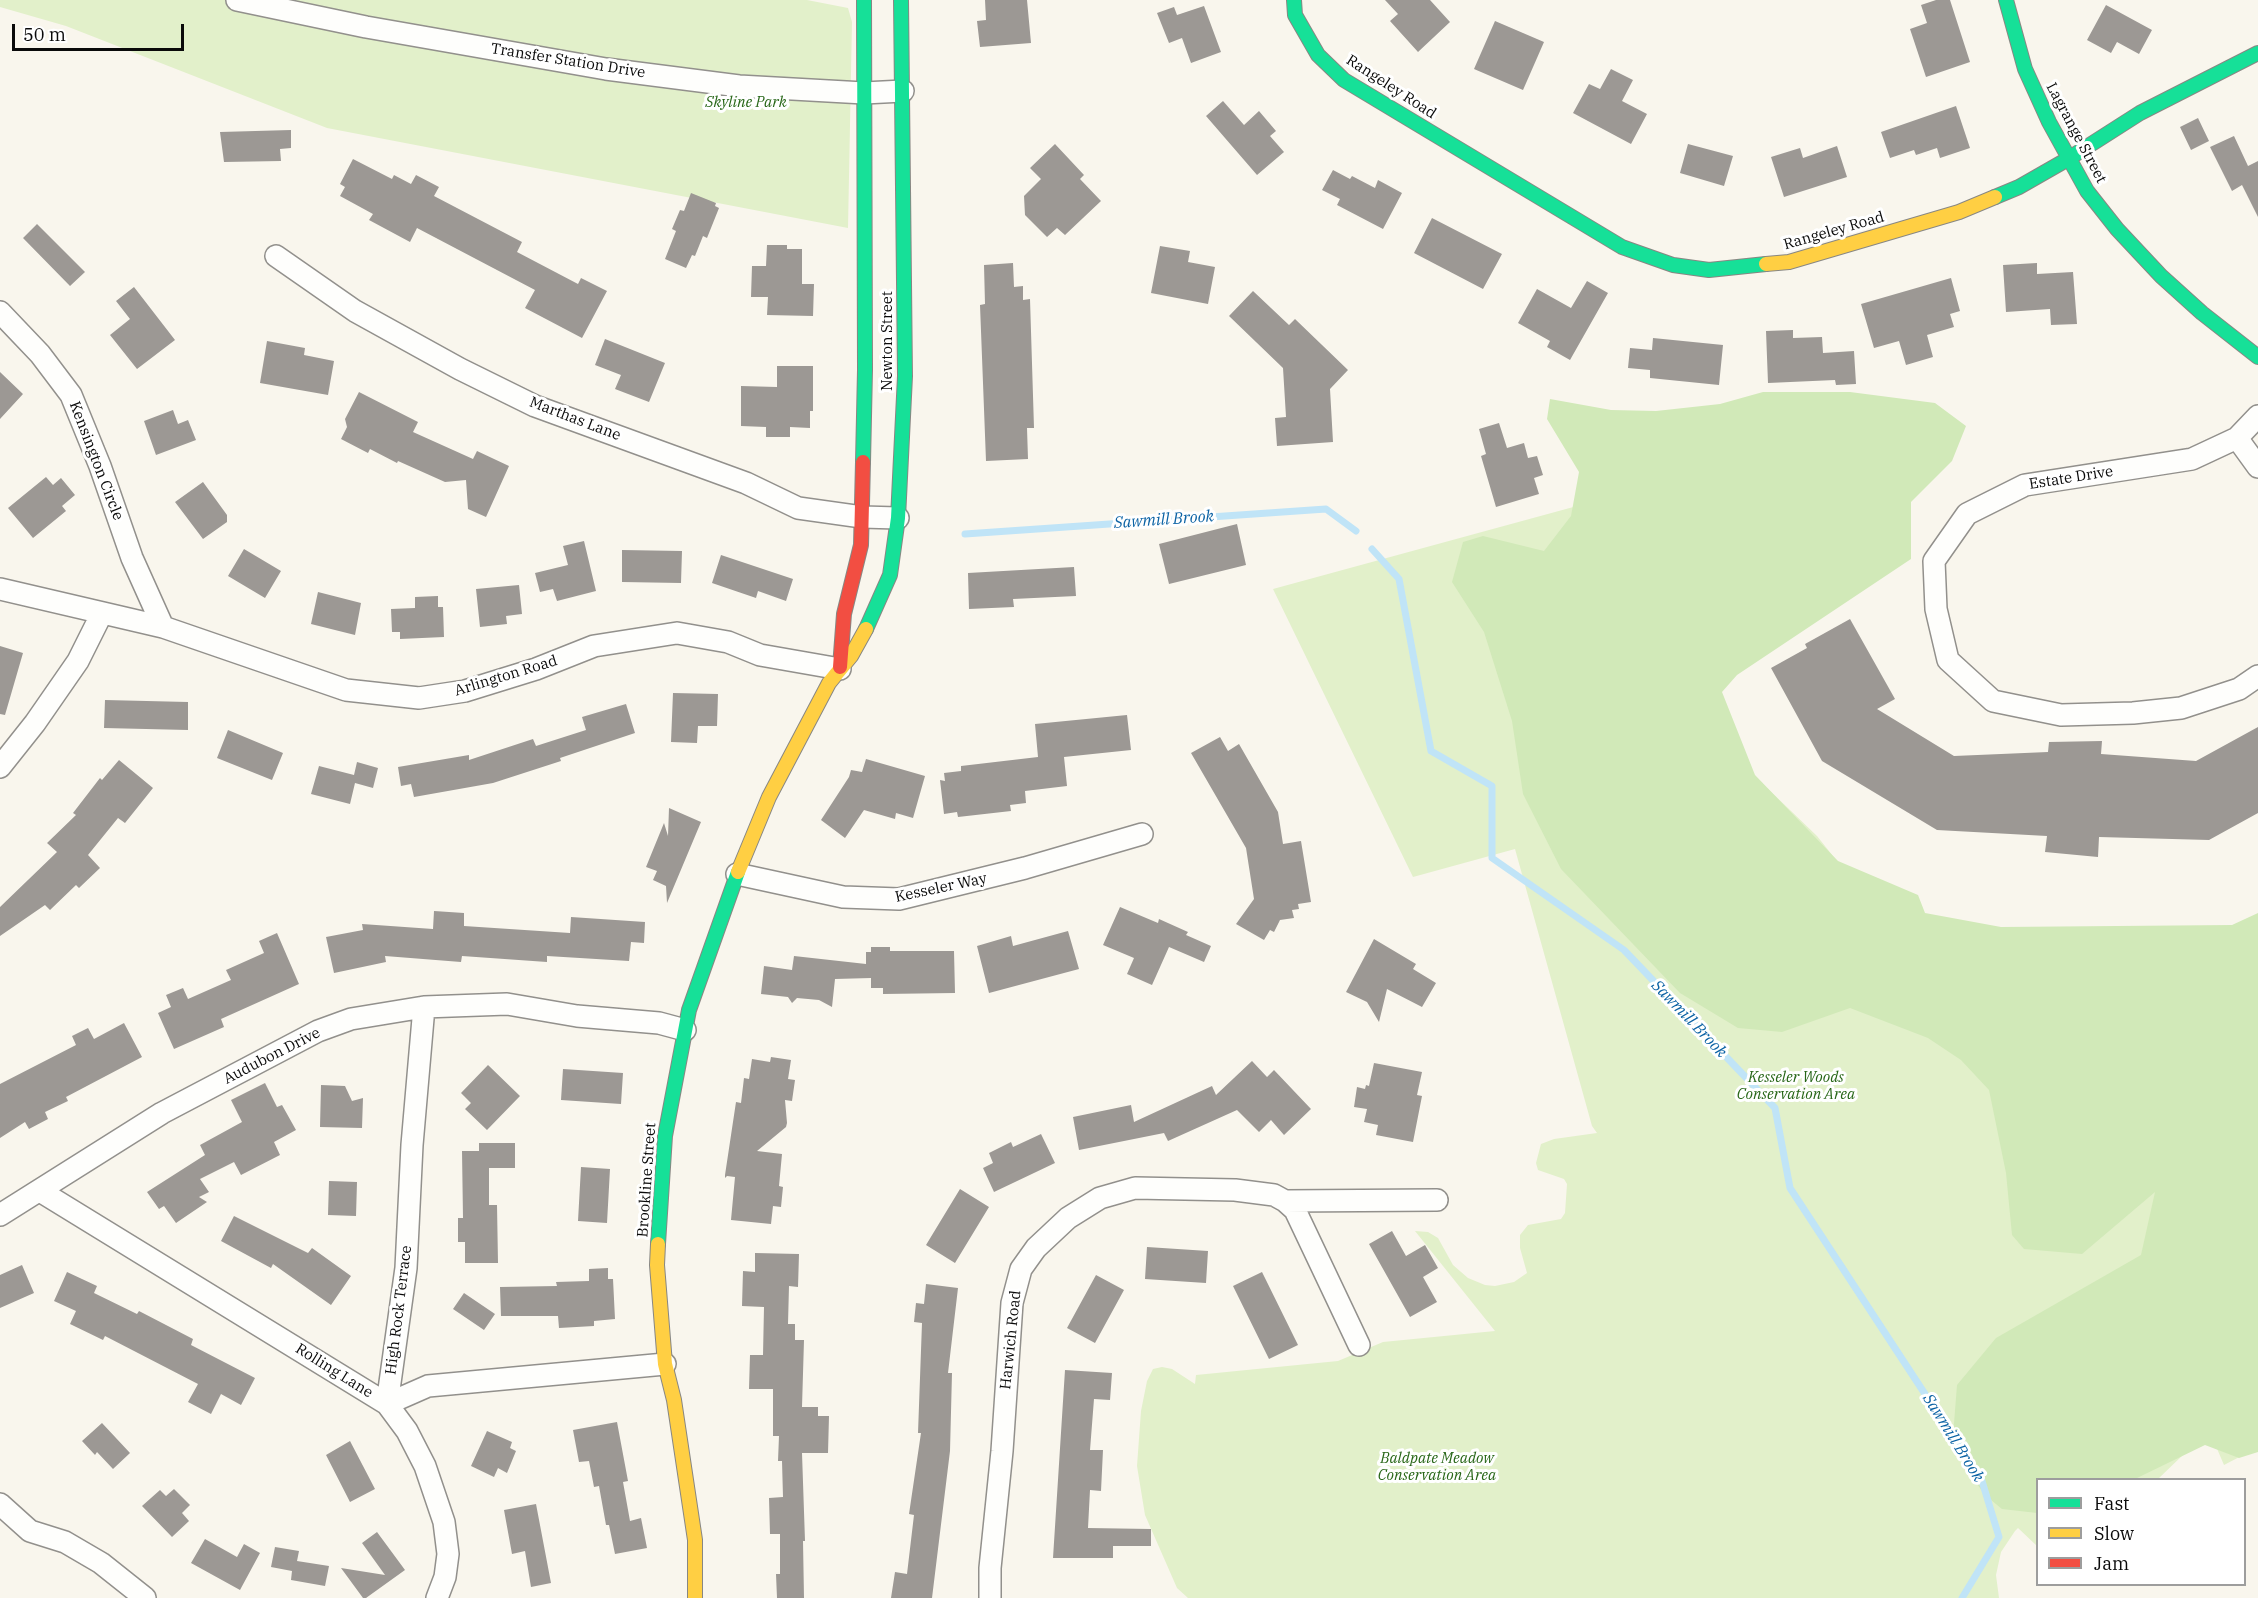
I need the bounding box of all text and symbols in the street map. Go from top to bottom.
scale bar [15,12,188,50]
text: 50 m [23,23,66,46]
street label: Transfer Station Drive [490,40,646,82]
street label: Rangeley Road [1343,51,1439,123]
street label: Lagrange Street [2042,80,2110,186]
park label: Skyline Park [705,94,787,112]
street label: Rangeley Road [1782,208,1886,254]
street label: Newton Street [879,291,897,391]
street label: Marthas Lane [527,393,623,445]
street label: Kensington Circle [65,399,127,523]
street label: Estate Drive [2028,462,2114,494]
water label: Sawmill Brook [1113,507,1215,533]
street label: Arlington Road [452,652,560,700]
street label: Kesseler Way [894,870,988,906]
water label: Sawmill Brook [1647,976,1731,1062]
street label: Audubon Drive [221,1024,323,1088]
park label: Kesseler Woods Conservation Area [1737,1069,1855,1104]
street label: Brookline Street [634,1122,660,1238]
street label: High Rock Terrace [382,1244,416,1376]
street label: Harwich Road [997,1289,1025,1391]
street label: Rolling Lane [292,1340,376,1402]
water label: Sawmill Brook [1918,1390,1988,1486]
park label: Baldpate Meadow Conservation Area [1378,1450,1496,1485]
legend [2036,1478,2246,1586]
text: Fast [2094,1492,2129,1515]
text: Slow [2094,1522,2134,1545]
text: Jam [2094,1552,2129,1575]

